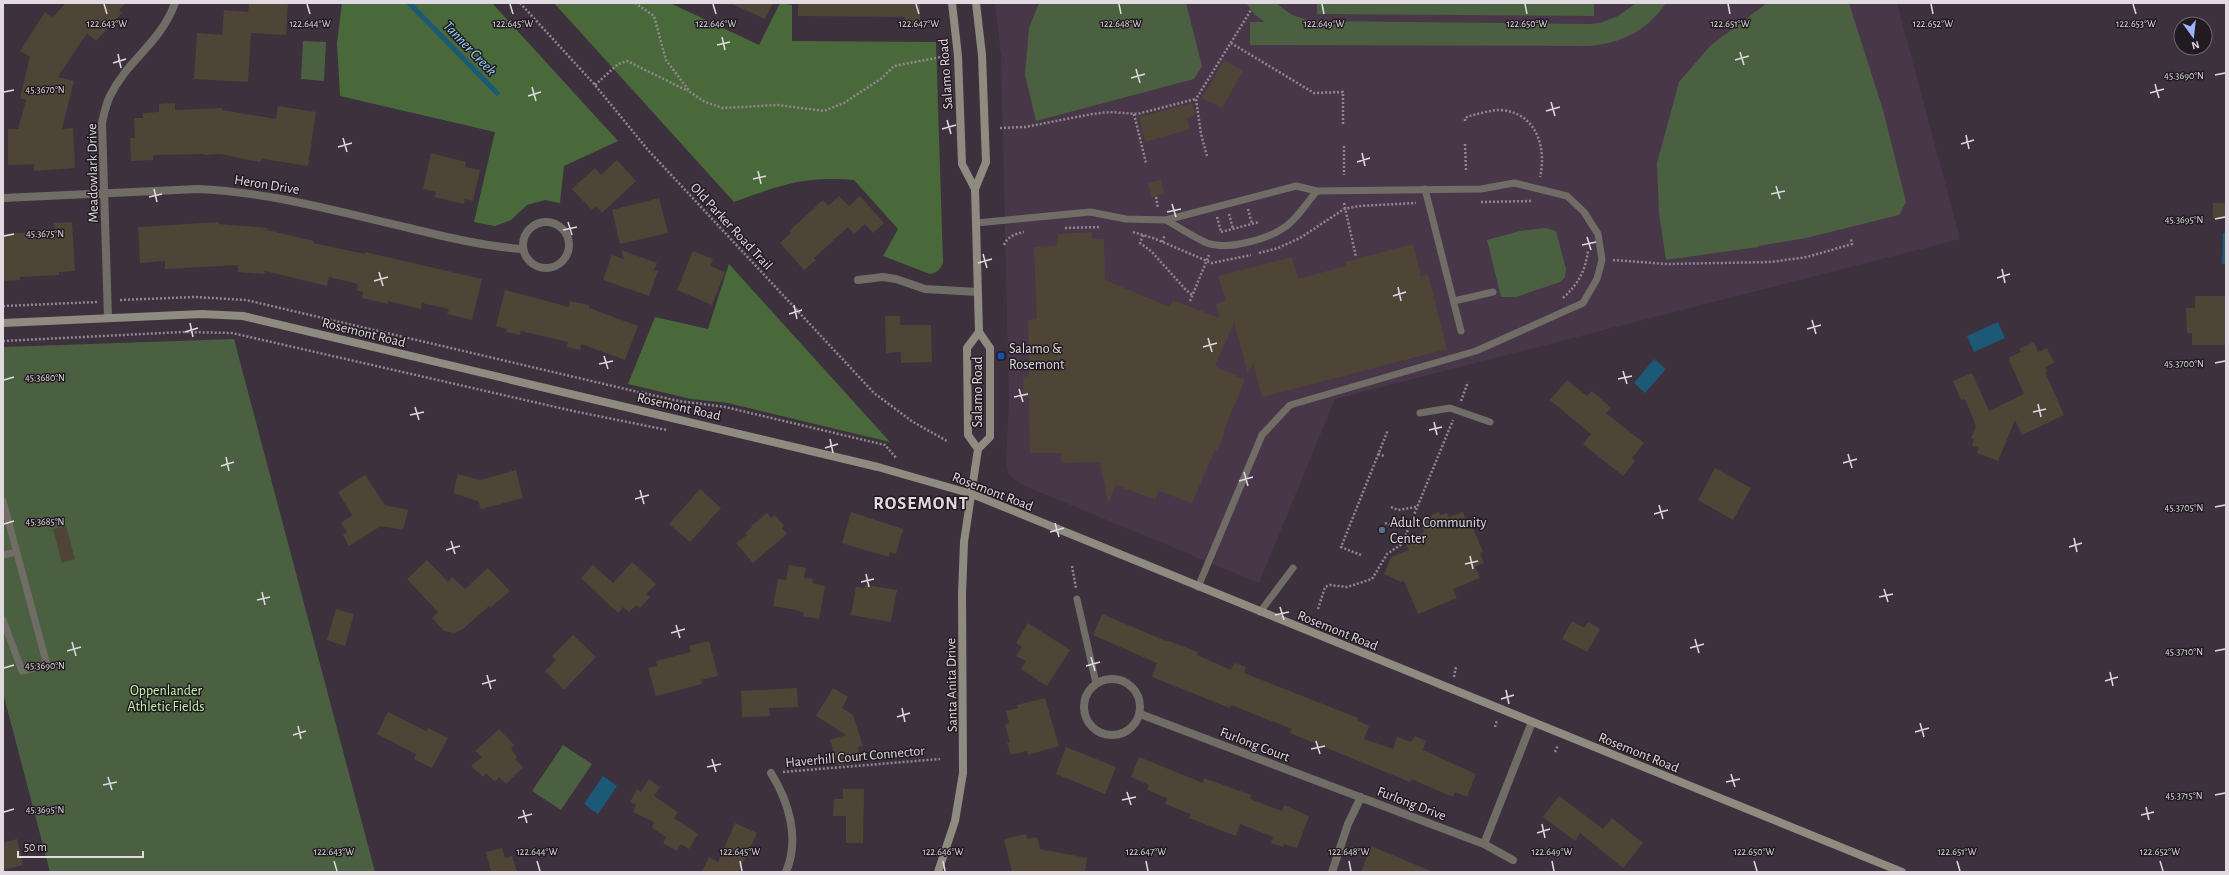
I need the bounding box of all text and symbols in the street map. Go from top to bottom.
north arrow [2173,16,2213,56]
water label: Tanner Creek [440,18,499,79]
text: 122.643°W [87,19,127,29]
text: 122.644°W [289,19,331,29]
text: 122.645°W [493,19,533,29]
text: 122.646°W [695,19,737,29]
text: 122.647°W [899,19,939,29]
text: 122.648°W [1100,19,1142,29]
text: 122.649°W [1303,19,1345,29]
text: 122.650°W [1507,19,1548,29]
text: 122.651°W [1710,19,1750,29]
text: 122.652°W [1913,19,1953,29]
text: 122.653°W [2116,19,2156,29]
street label: Salamo Road [937,38,955,110]
text: N [2190,39,2201,51]
text: 45.3690°N [2164,71,2204,81]
text: 45.3670°N [25,85,65,95]
street label: Meadowlark Drive [85,123,101,223]
street label: Heron Drive [233,173,300,197]
street label: Old Parker Road Trail [688,181,775,273]
text: 45.3695°N [2165,215,2203,225]
text: 45.3675°N [26,229,64,239]
street label: Rosemont Road [321,316,407,350]
place label: Salamo & Rosemont [1009,342,1065,372]
marker: Salamo & Rosemont [996,351,1006,361]
street label: Salamo Road [971,357,985,427]
text: 45.3700°N [2164,359,2204,369]
text: 45.3680°N [25,373,65,383]
street label: Rosemont Road [636,391,722,423]
street label: Rosemont Road [950,470,1035,514]
district label: ROSEMONT [873,495,969,513]
text: 45.3705°N [2165,503,2203,513]
place label: Adult Community Center [1390,516,1487,546]
text: 45.3685°N [26,517,64,527]
marker: Adult Community Center [1377,525,1387,535]
street label: Rosemont Road [1295,608,1380,653]
street label: Santa Anita Drive [944,638,960,732]
text: 45.3710°N [2165,647,2203,657]
text: 45.3690°N [25,661,65,671]
park label: Oppenlander Athletic Fields [128,684,204,714]
street label: Furlong Court [1218,725,1292,765]
street label: Rosemont Road [1596,730,1681,775]
street label: Haverhill Court Connector [785,744,926,770]
street label: Furlong Drive [1375,784,1448,823]
text: 45.3715°N [2166,791,2202,801]
text: 45.3695°N [26,805,64,815]
scale bar [18,833,143,859]
text: 50 m [24,841,47,853]
text: 122.643°W [314,847,354,857]
text: 122.644°W [516,847,558,857]
text: 122.645°W [720,847,760,857]
text: 122.646°W [922,847,964,857]
text: 122.647°W [1126,847,1166,857]
text: 122.648°W [1328,847,1370,857]
text: 122.649°W [1531,847,1573,857]
text: 122.650°W [1734,847,1775,857]
text: 122.651°W [1937,847,1977,857]
text: 122.652°W [2140,847,2180,857]

